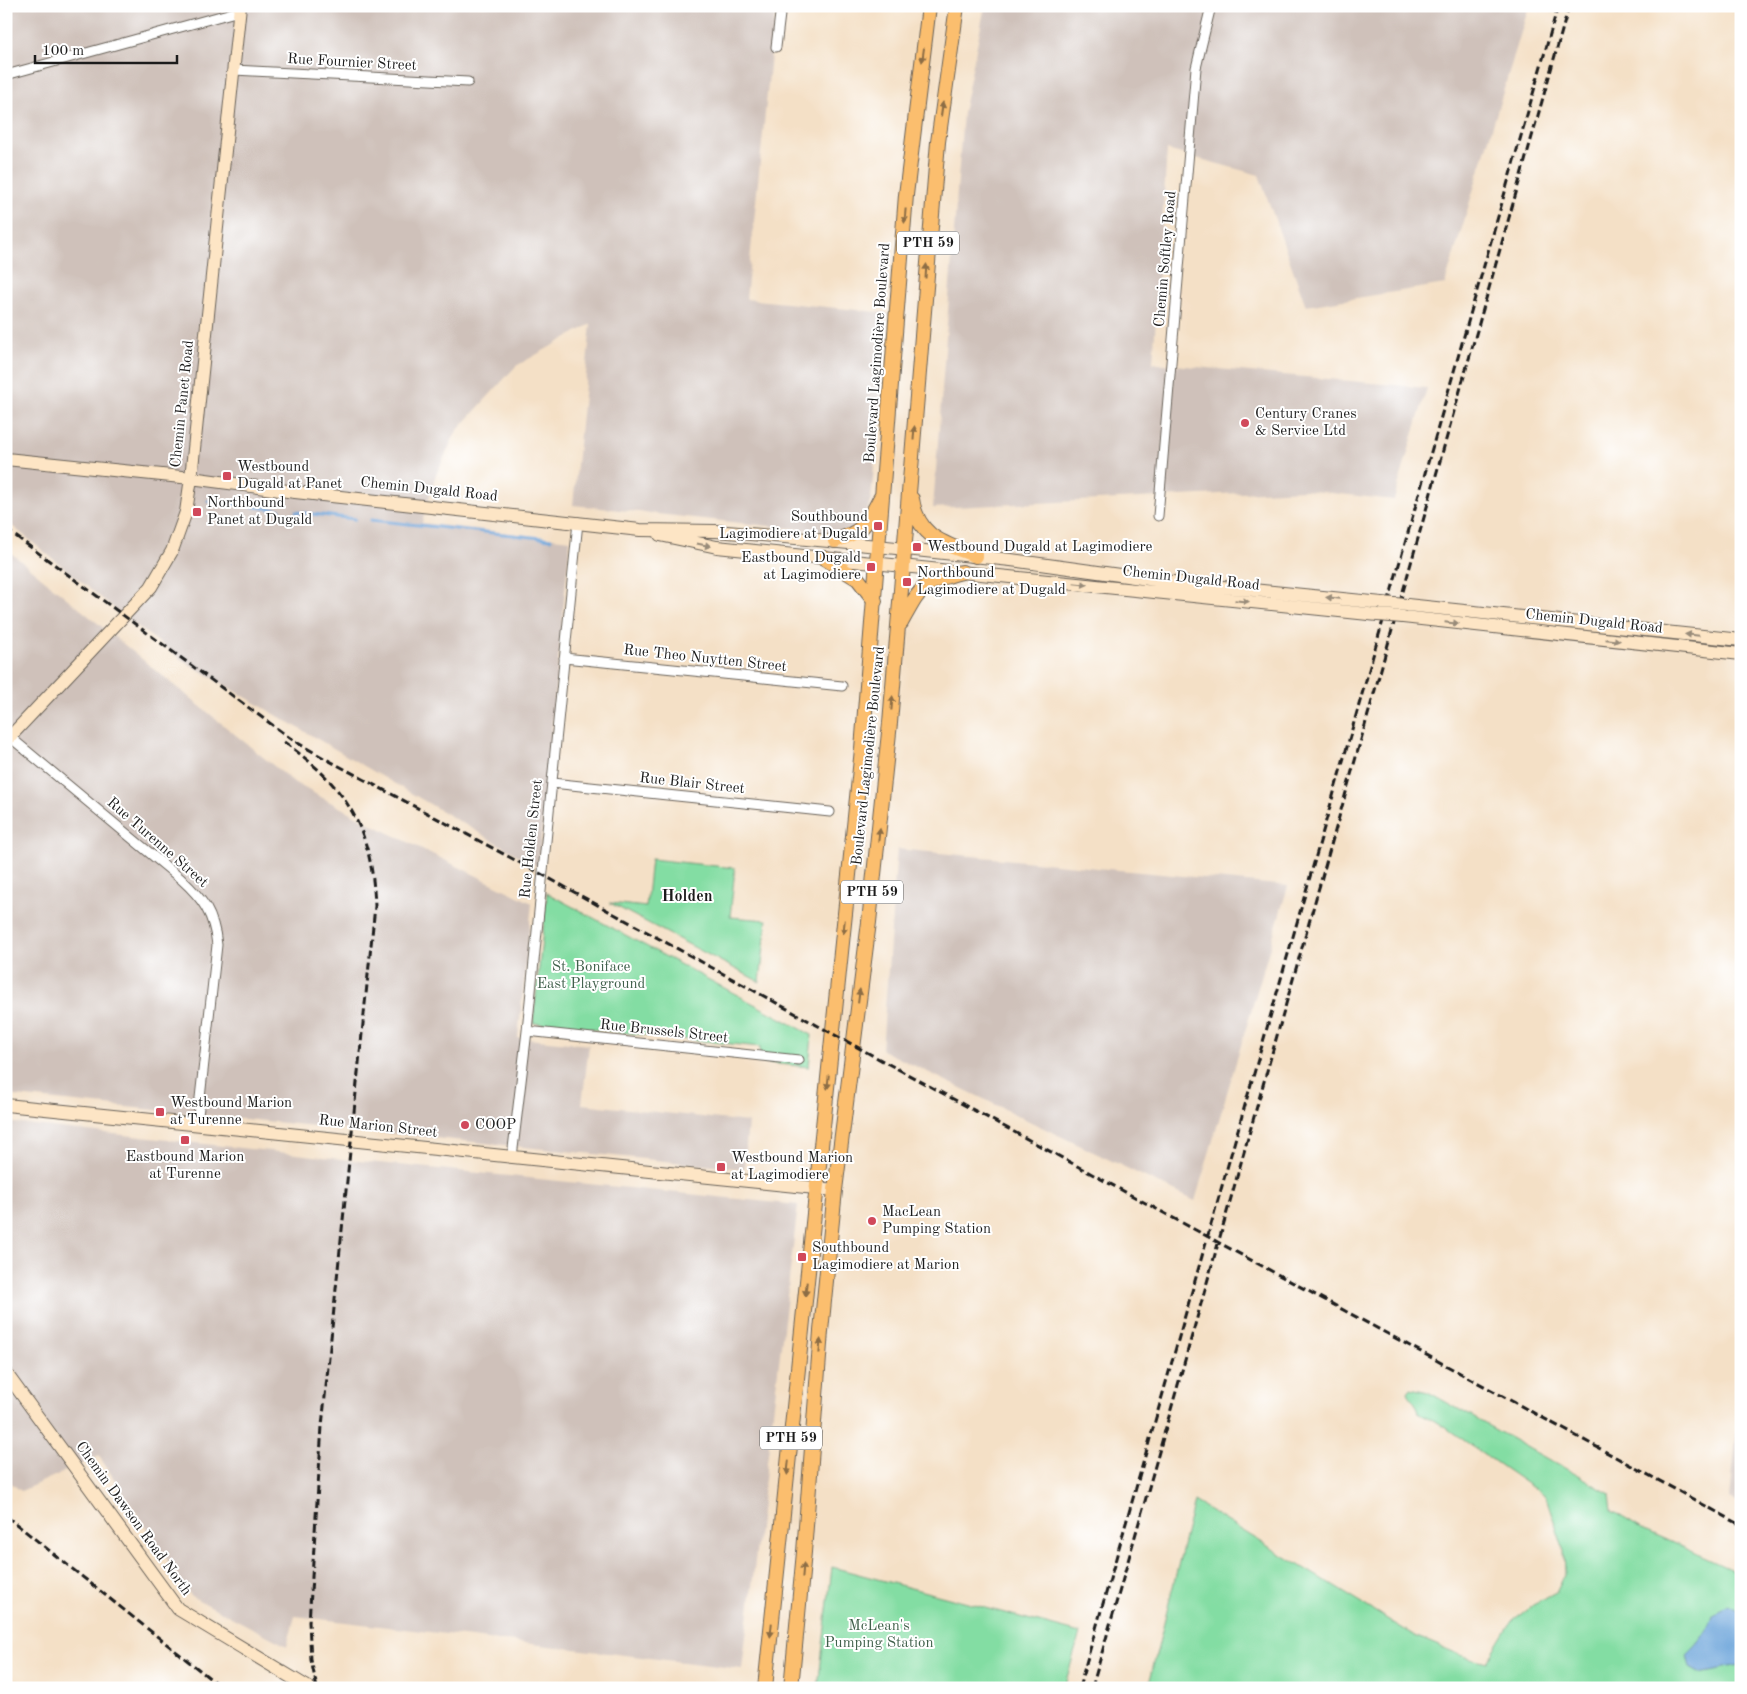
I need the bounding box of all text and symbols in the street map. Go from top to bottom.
scale bar [35,32,178,64]
text: 100 m [42,44,84,59]
one-way arrow [918,47,926,63]
street label: Rue Fournier Street [287,52,417,74]
one-way arrow [938,101,946,117]
street label: Chemin Softley Road [1153,190,1179,328]
one-way arrow [900,208,908,224]
road number: PTH 59 [897,232,959,254]
street label: Boulevard Lagimodière Boulevard [863,242,893,463]
one-way arrow [923,262,931,278]
street label: Chemin Panet Road [169,339,197,469]
place label: Century Cranes & Service Ltd [1255,407,1357,439]
marker: Century Cranes & Service Ltd [1239,417,1251,429]
one-way arrow [910,424,918,440]
place label: Westbound Dugald at Panet [237,460,342,492]
marker: Westbound Dugald at Panet [221,470,233,482]
street label: Chemin Dugald Road [360,475,499,505]
place label: Northbound Panet at Dugald [207,496,313,528]
marker: Northbound Panet at Dugald [191,506,203,518]
place label: Southbound Lagimodiere at Dugald [719,510,868,542]
marker: Southbound Lagimodiere at Dugald [872,520,884,532]
place label: Westbound Dugald at Lagimodiere [927,540,1153,555]
one-way arrow [696,541,712,549]
marker: Westbound Dugald at Lagimodiere [911,541,923,553]
place label: Eastbound Dugald at Lagimodiere [741,551,861,583]
marker: Eastbound Dugald at Lagimodiere [865,561,877,573]
street label: Chemin Dugald Road [1122,564,1261,594]
place label: Northbound Lagimodiere at Dugald [917,566,1066,598]
marker: Northbound Lagimodiere at Dugald [901,576,913,588]
one-way arrow [1073,580,1089,588]
one-way arrow [1325,594,1341,602]
one-way arrow [1235,597,1251,605]
street label: Chemin Dugald Road [1525,607,1664,637]
one-way arrow [1444,619,1460,627]
one-way arrow [1684,631,1700,639]
one-way arrow [1606,636,1622,644]
street label: Rue Theo Nuytten Street [623,643,787,675]
street label: Boulevard Lagimodière Boulevard [850,645,888,866]
one-way arrow [888,695,896,711]
street label: Rue Blair Street [639,771,745,797]
street label: Rue Holden Street [518,779,546,899]
street label: Rue Turenne Street [104,795,210,891]
one-way arrow [875,827,883,843]
road number: PTH 59 [841,880,903,904]
district label: Holden [661,889,713,905]
one-way arrow [840,919,848,935]
park label: St. Boniface East Playground [537,960,646,992]
one-way arrow [856,988,864,1004]
street label: Rue Brussels Street [599,1018,729,1046]
one-way arrow [824,1075,832,1091]
place label: Westbound Marion at Turenne [170,1096,292,1128]
marker: Westbound Marion at Turenne [154,1106,166,1118]
street label: Rue Marion Street [318,1113,438,1141]
place label: COOP [475,1118,516,1133]
marker: COOP [459,1119,471,1131]
marker: Eastbound Marion at Turenne [179,1134,191,1146]
place label: Eastbound Marion at Turenne [126,1150,244,1182]
place label: Westbound Marion at Lagimodiere [731,1151,853,1183]
marker: Westbound Marion at Lagimodiere [715,1161,727,1173]
place label: MacLean Pumping Station [882,1205,991,1237]
marker: MacLean Pumping Station [866,1215,878,1227]
place label: Southbound Lagimodiere at Marion [812,1241,960,1273]
marker: Southbound Lagimodiere at Marion [796,1251,808,1263]
one-way arrow [802,1281,810,1297]
one-way arrow [817,1337,825,1353]
road number: PTH 59 [760,1426,822,1450]
street label: Chemin Dawson Road North [72,1439,194,1599]
one-way arrow [784,1460,792,1476]
one-way arrow [799,1561,807,1577]
park label: McLean's Pumping Station [824,1619,934,1651]
one-way arrow [767,1622,775,1638]

